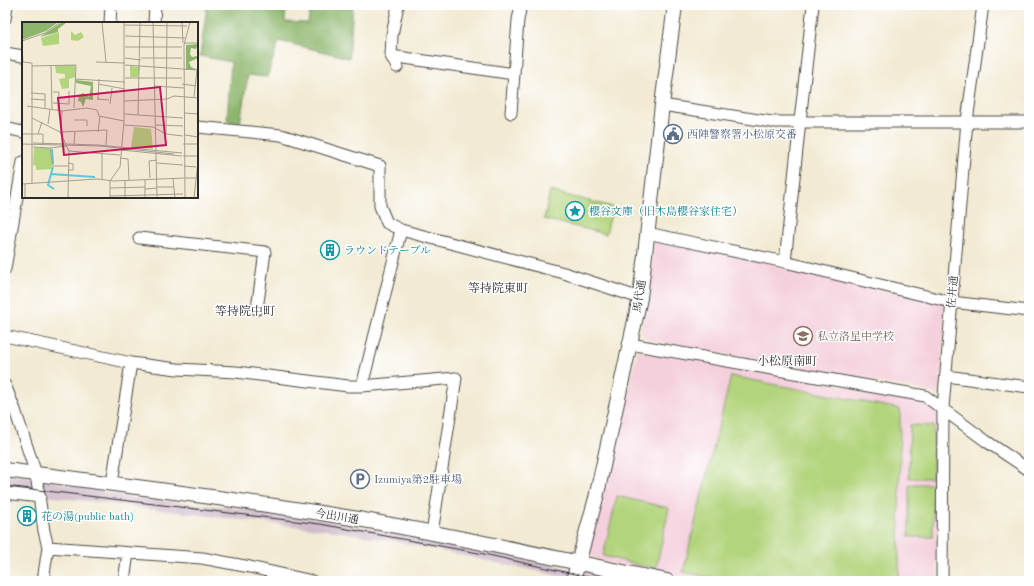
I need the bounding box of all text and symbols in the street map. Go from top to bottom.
inset map [22,22,198,198]
public building icon: 西陣警察署小松原交番 [662,123,684,145]
place label: 西陣警察署小松原交番 [687,128,797,141]
place icon: 櫻谷文庫（旧木島櫻谷家住宅） [564,200,586,222]
place label: 櫻谷文庫（旧木島櫻谷家住宅） [589,205,743,218]
building icon: ラウンドテーブル [319,239,341,261]
place label: ラウンドテーブル [344,244,431,257]
street label: 佐井通 [945,275,960,309]
street label: 馬代通 [630,279,648,313]
district label: 等持院東町 [468,281,528,295]
district label: 等持院中町 [215,304,275,318]
school or university icon: 私立洛星中学校 [792,325,814,347]
place label: 私立洛星中学校 [817,330,894,343]
district label: 小松原南町 [757,354,817,368]
parking icon: Izumiya第2駐車場 [349,468,371,490]
place label: Izumiya第2駐車場 [374,473,462,486]
building icon: 花の湯(public bath) [16,505,38,527]
street label: 今出川通 [314,507,360,526]
place label: 花の湯(public bath) [41,510,134,523]

